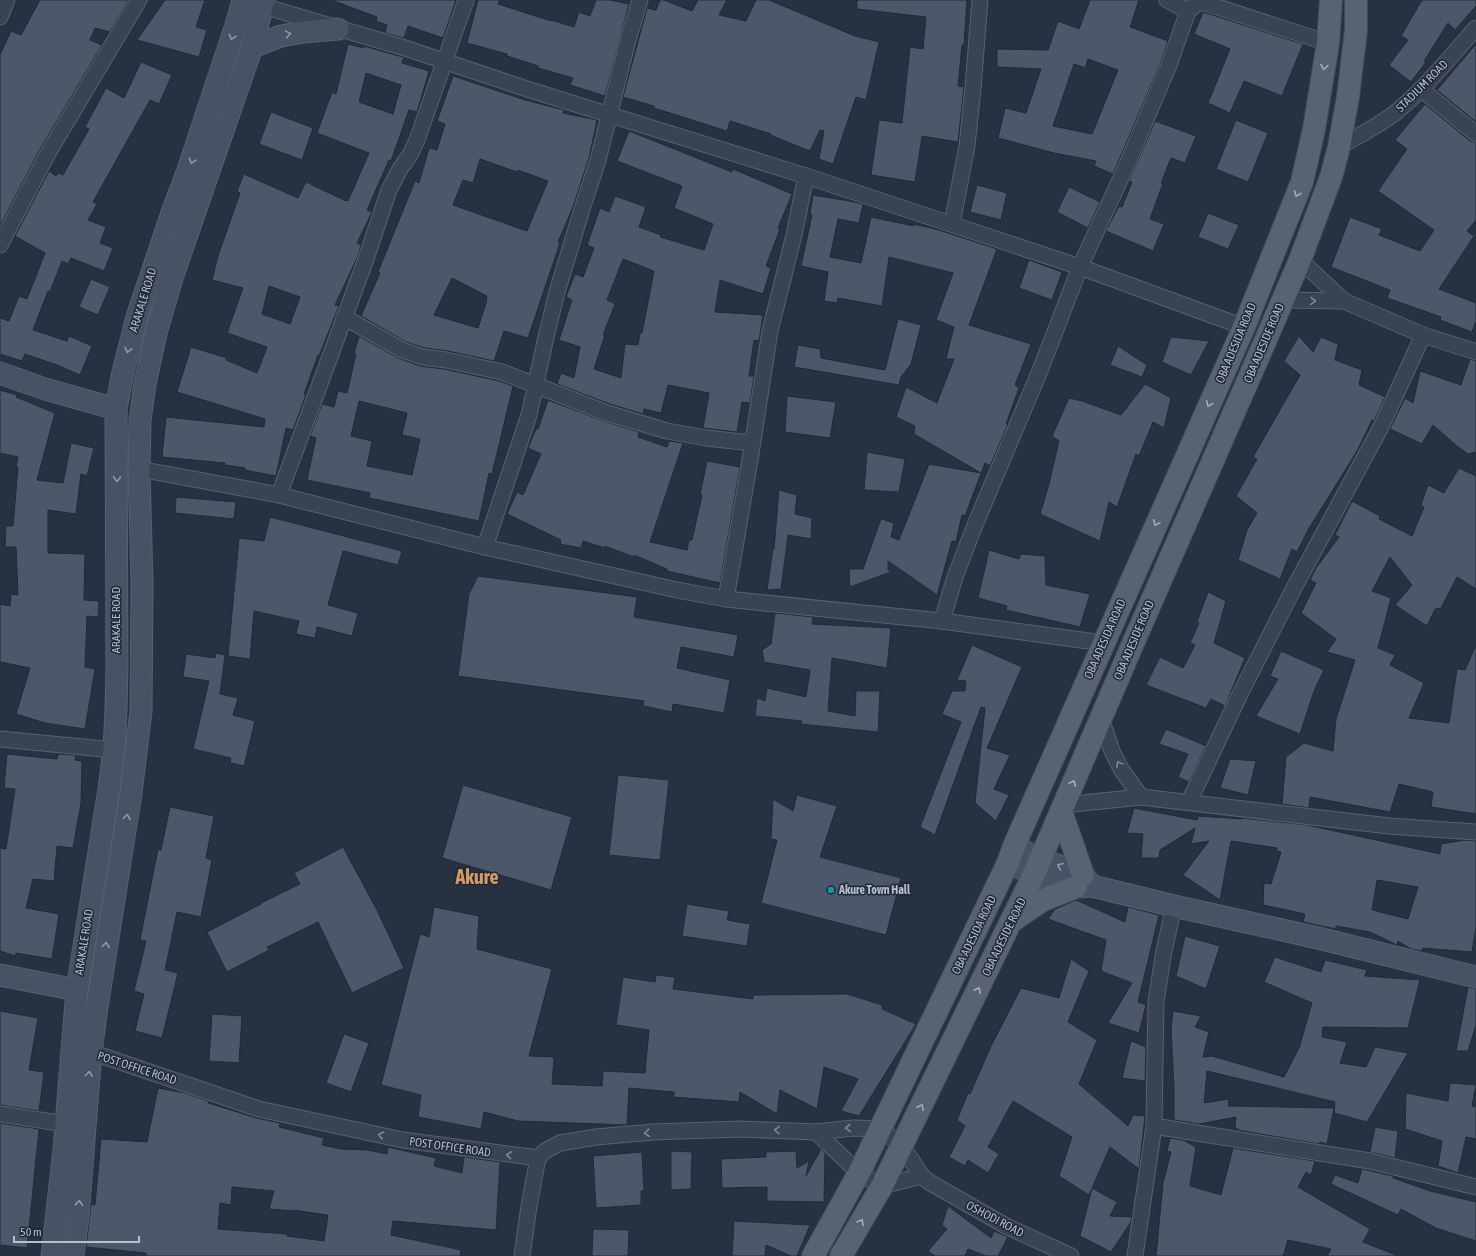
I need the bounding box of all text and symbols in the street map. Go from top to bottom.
one-way arrow [285,31,292,39]
one-way arrow [228,34,237,41]
street label: STADIUM ROAD [1393,57,1451,115]
one-way arrow [1321,64,1329,70]
one-way arrow [188,157,196,164]
one-way arrow [1294,190,1302,197]
street label: ARAKALE ROAD [127,266,159,334]
one-way arrow [1310,297,1316,305]
street label: OBA ADESIDA ROAD [1213,301,1259,385]
street label: OBA ADESIDE ROAD [1241,301,1287,385]
one-way arrow [124,347,133,354]
one-way arrow [1206,400,1214,407]
one-way arrow [113,476,121,482]
one-way arrow [1153,519,1161,526]
street label: ARAKALE ROAD [109,587,123,653]
street label: OBA ADESIDA ROAD [1081,597,1129,681]
street label: OBA ADESIDE ROAD [1111,598,1157,682]
one-way arrow [1116,761,1124,769]
one-way arrow [1068,780,1076,787]
one-way arrow [122,814,131,820]
one-way arrow [1056,863,1063,871]
district label: Akure [454,865,499,888]
place label: Akure Town Hall [838,883,911,897]
marker: Akure Town Hall [826,885,836,895]
street label: OBA ADESIDA ROAD [949,893,999,977]
street label: OBA ADESIDE ROAD [979,895,1029,978]
street label: ARAKALE ROAD [72,908,96,976]
one-way arrow [102,942,110,948]
one-way arrow [973,987,981,995]
street label: POST OFFICE ROAD [96,1049,179,1087]
one-way arrow [85,1071,94,1077]
one-way arrow [916,1104,924,1111]
one-way arrow [845,1124,851,1133]
one-way arrow [774,1126,780,1135]
one-way arrow [644,1128,650,1137]
one-way arrow [378,1132,384,1140]
street label: POST OFFICE ROAD [408,1134,492,1160]
one-way arrow [506,1150,512,1159]
street label: OSHODI ROAD [964,1198,1026,1240]
one-way arrow [75,1200,84,1206]
scale bar [14,1218,139,1244]
one-way arrow [856,1219,863,1226]
text: 50 m [20,1225,42,1239]

